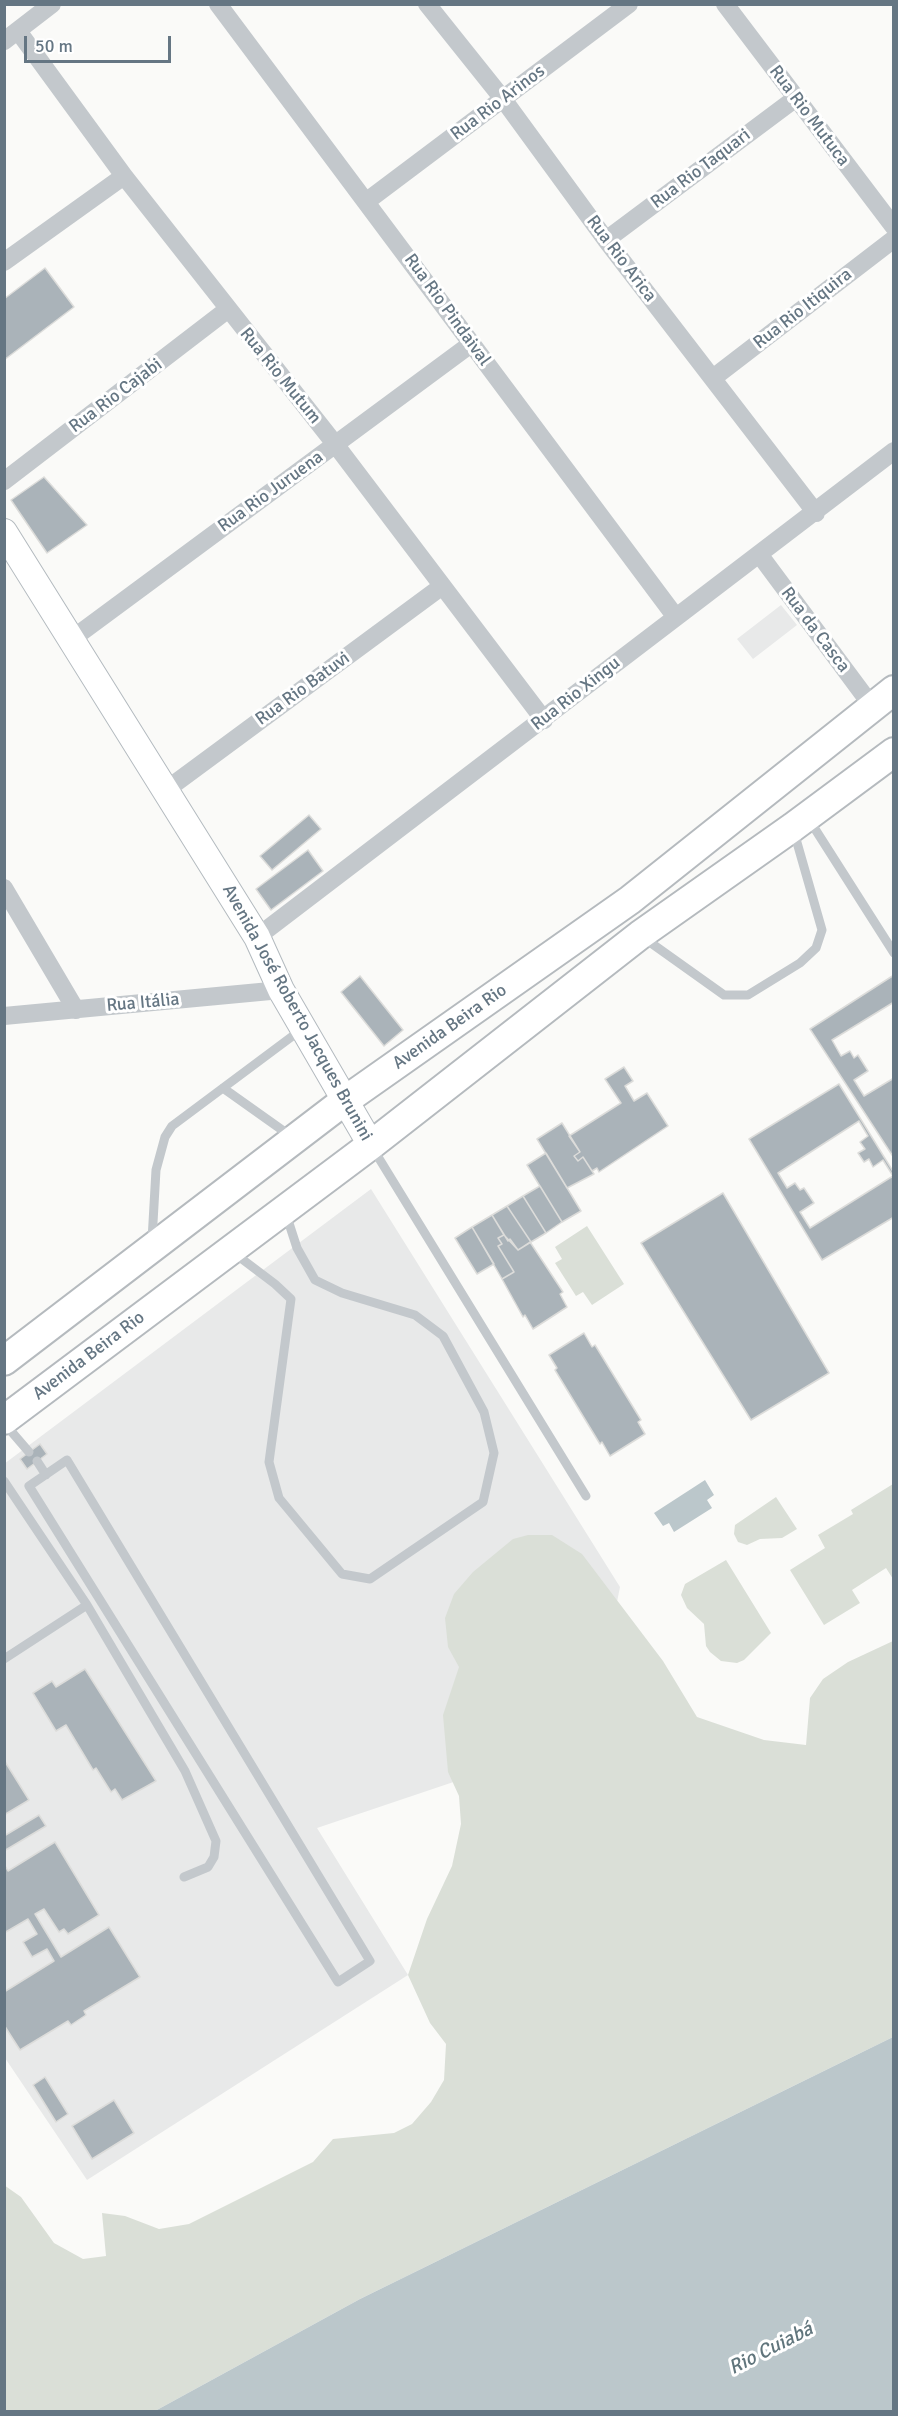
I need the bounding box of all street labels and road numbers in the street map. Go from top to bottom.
street label: Rua Rio Arinos [447,61,549,145]
street label: Rua Rio Mutuca [764,61,854,171]
street label: Rua Rio Taquari [647,124,755,214]
street label: Rua Rio Arica [581,211,661,307]
street label: Rua Rio Pindaival [399,250,495,370]
street label: Rua Rio Itiquira [750,264,856,354]
street label: Rua Rio Mutum [235,324,325,428]
street label: Rua Rio Cajabi [65,354,167,438]
street label: Rua Rio Juruena [214,447,328,537]
street label: Rua da Casca [776,583,854,677]
street label: Rua Rio Batuvi [252,648,354,730]
street label: Rua Rio Xingu [527,653,625,735]
street label: Avenida José Roberto Jacques Brunini [217,881,377,1145]
street label: Avenida Beira Rio [389,980,511,1074]
street label: Rua Itália [106,989,180,1017]
street label: Avenida Beira Rio [29,1307,149,1405]

